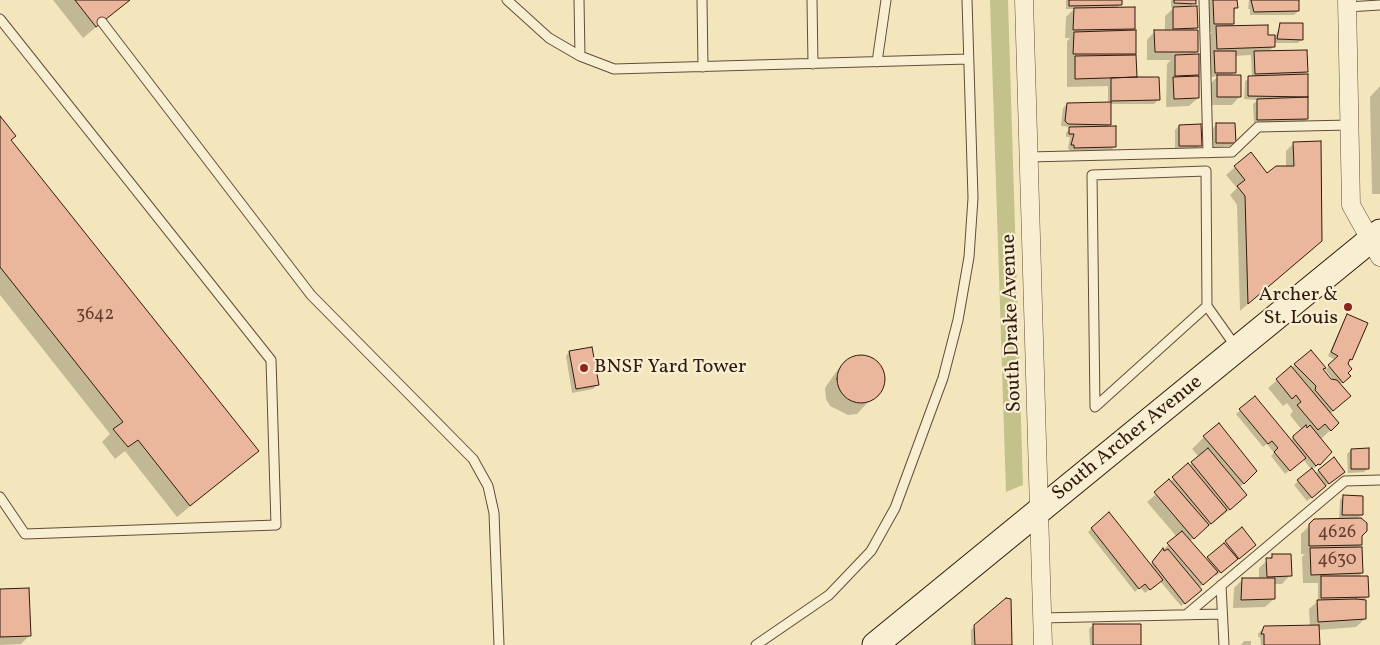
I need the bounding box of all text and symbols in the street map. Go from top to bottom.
street label: South Drake Avenue [998,233,1028,413]
place label: Archer & St. Louis [1258,284,1338,331]
marker: Archer & St. Louis [1342,301,1354,313]
house number: 3642 [76,305,114,327]
place label: BNSF Yard Tower [594,356,746,380]
marker: BNSF Yard Tower [578,362,590,374]
street label: South Archer Avenue [1048,371,1208,507]
house number: 4626 [1318,523,1356,545]
house number: 4630 [1317,550,1357,572]

